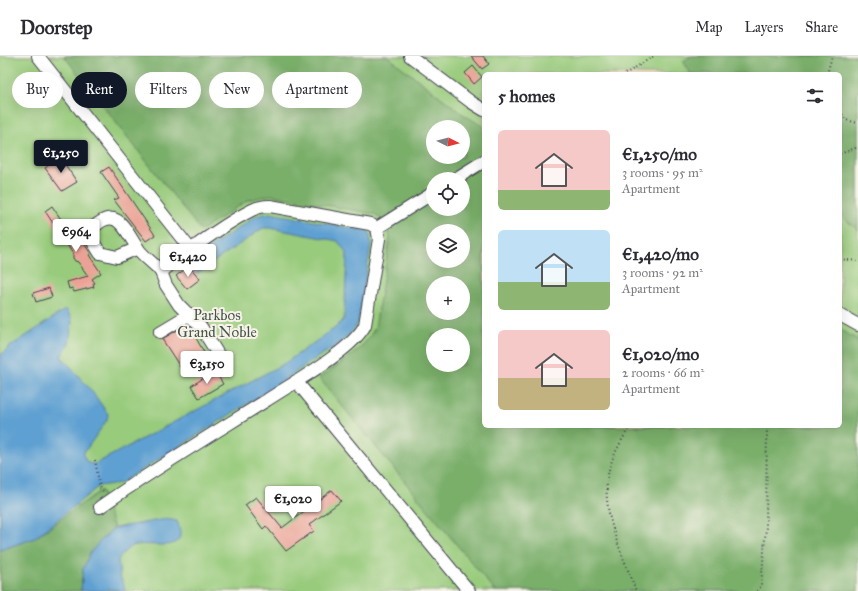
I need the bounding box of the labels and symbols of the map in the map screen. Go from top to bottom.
north arrow [426,120,470,164]
pin: €1,250 [28,140,94,174]
pin: €964 [52,219,100,253]
pin: €1,420 [155,244,221,278]
park label: Parkbos Grand Noble [177,306,257,341]
pin: €3,150 [174,351,240,385]
pin: €1,020 [260,486,326,520]

